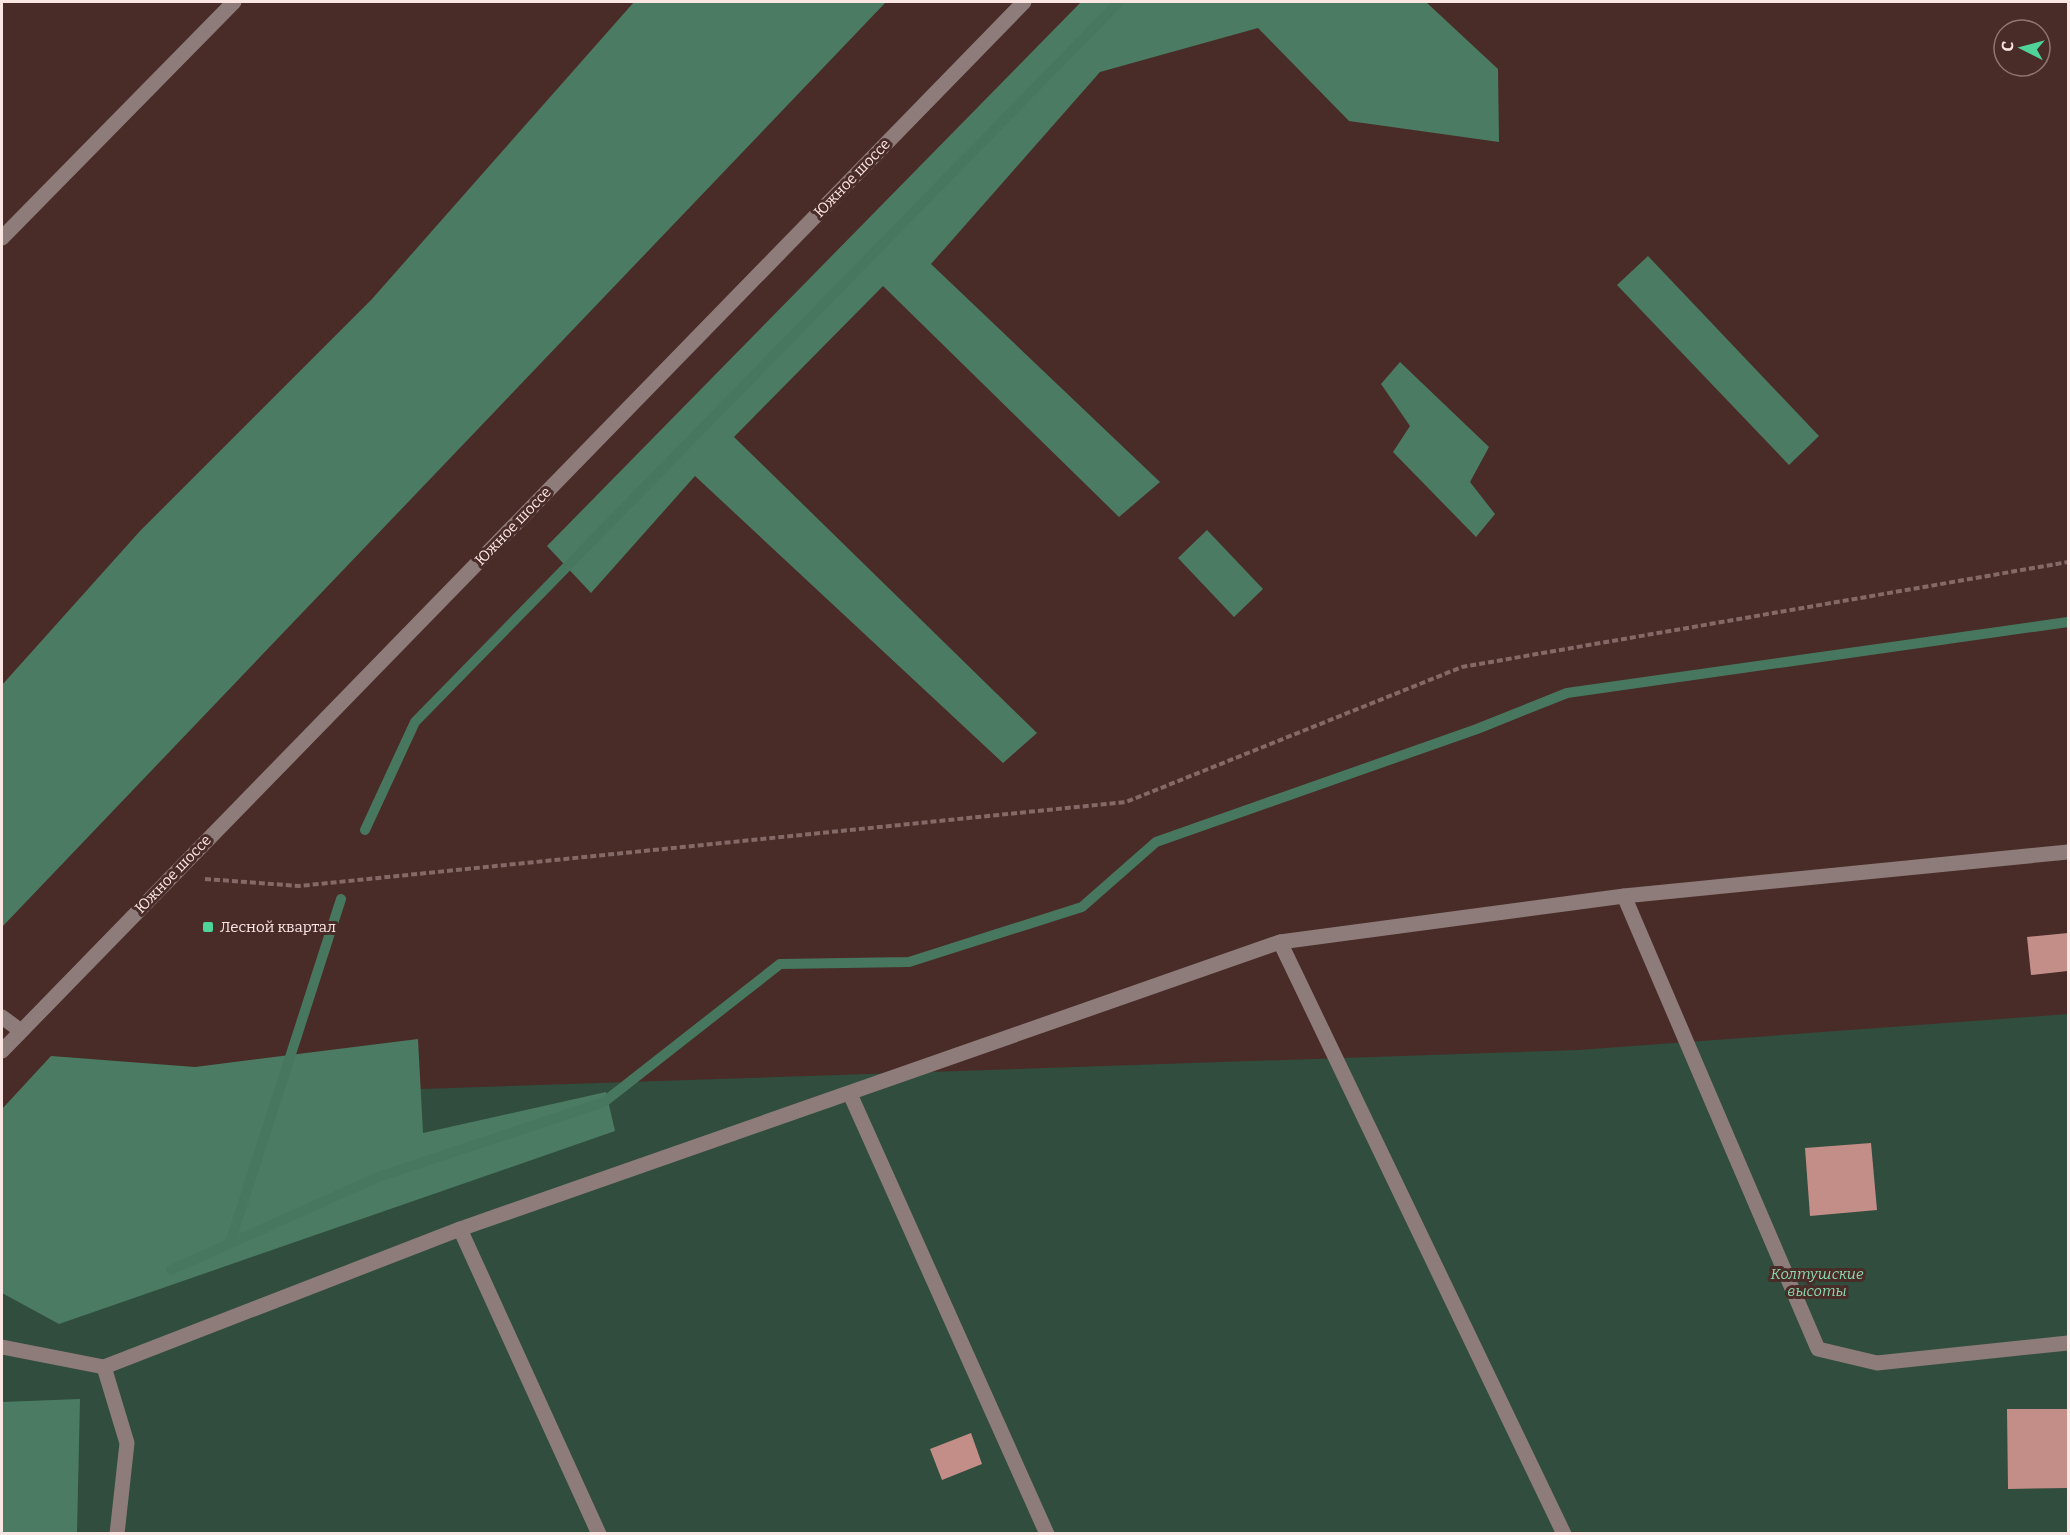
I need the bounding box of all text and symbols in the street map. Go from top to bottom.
north arrow [1992,18,2052,78]
text: С [1998,40,2018,53]
street label: Южное шоссе [810,135,894,221]
street label: Южное шоссе [471,483,555,569]
street label: Южное шоссе [131,831,215,917]
place label: Лесной квартал [220,918,336,936]
marker: Лесной квартал [201,920,215,934]
park label: Колтушские высоты [1771,1265,1864,1300]

